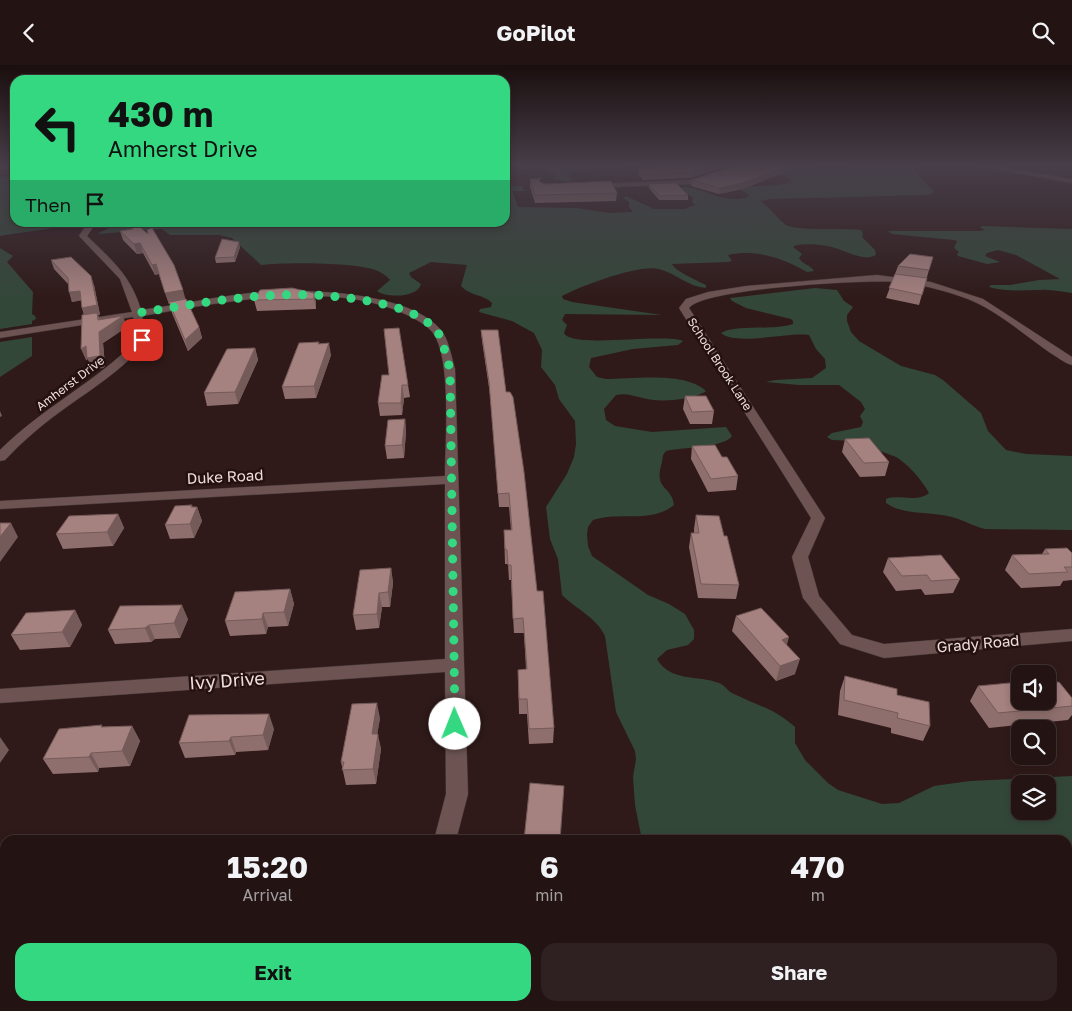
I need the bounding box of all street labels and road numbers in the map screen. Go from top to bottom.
street label: School Brook Lane [684,315,756,413]
street label: Amherst Drive [33,352,107,414]
street label: Duke Road [186,465,264,487]
street label: Grady Road [936,630,1020,656]
street label: Ivy Drive [189,666,265,694]

